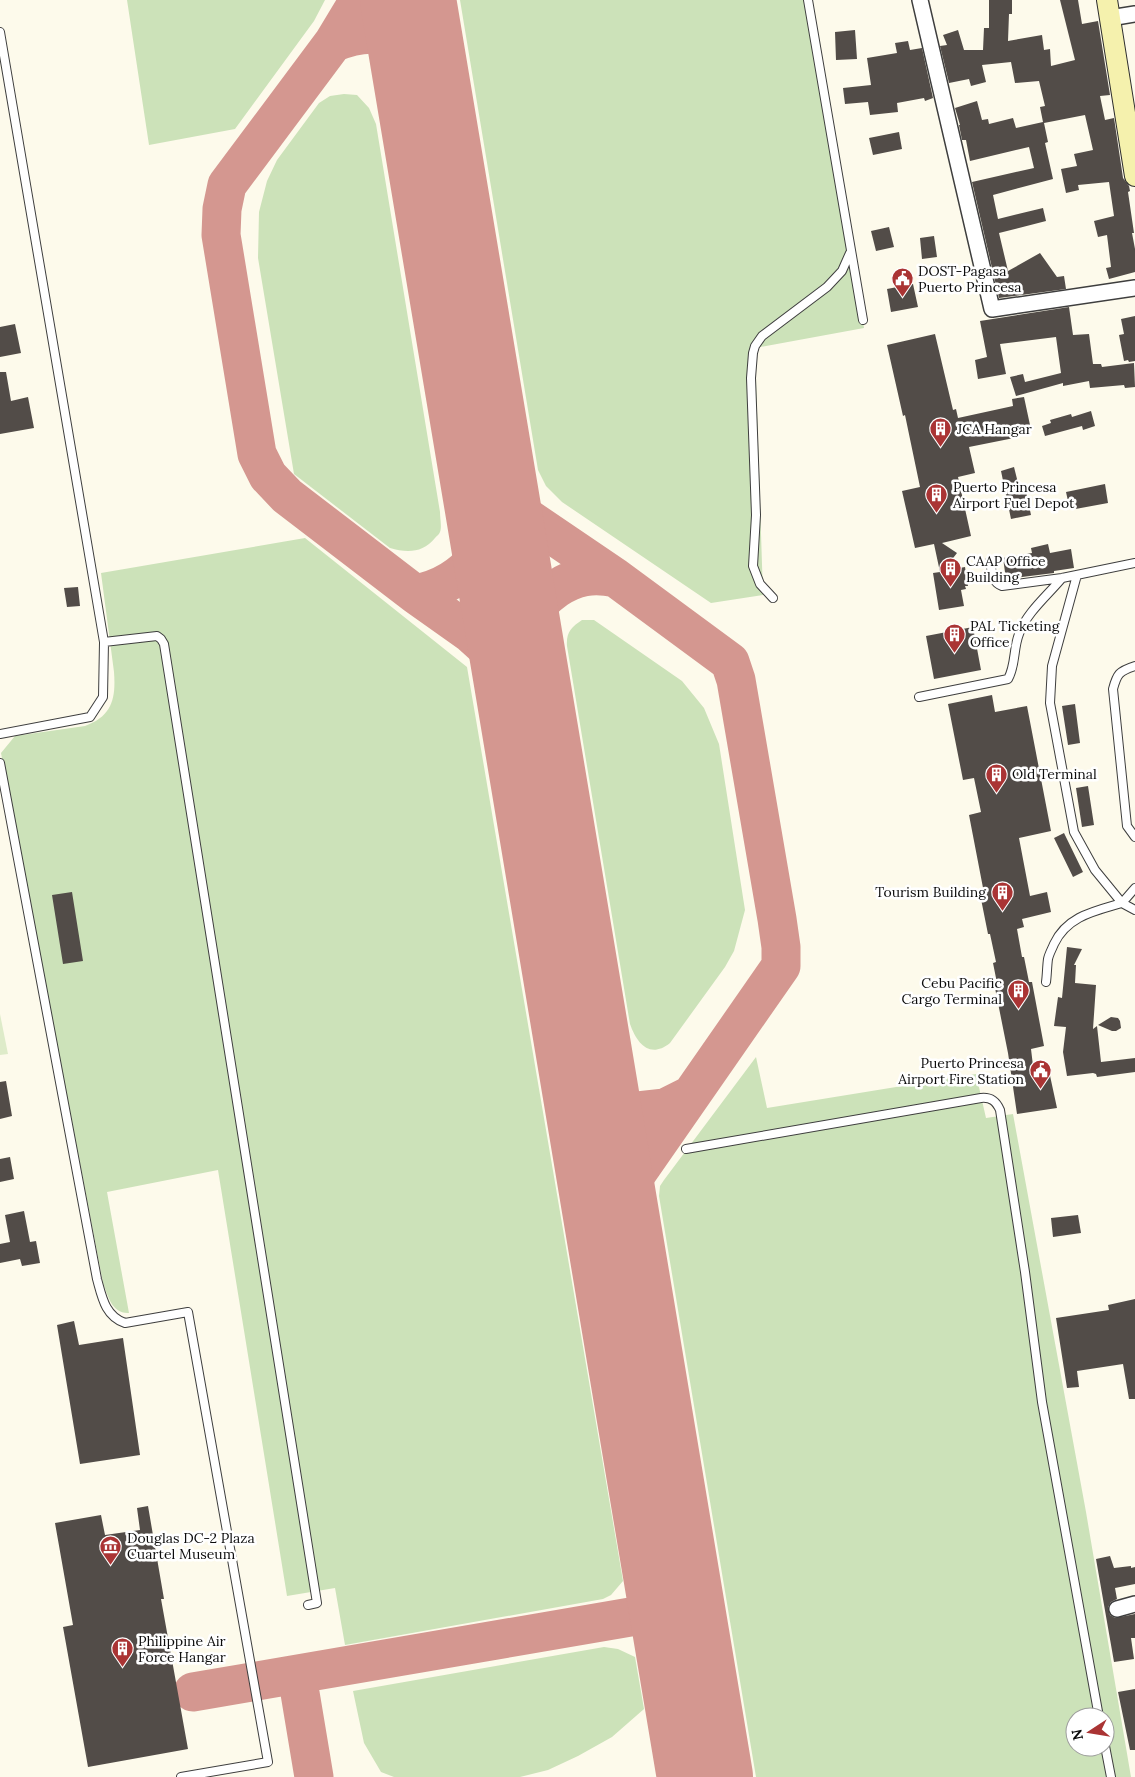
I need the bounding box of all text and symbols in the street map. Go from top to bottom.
place label: DOST-Pagasa Puerto Princesa [918,262,1022,296]
public building icon: DOST-Pagasa Puerto Princesa [890,267,914,298]
building icon: JCA Hangar [929,417,953,448]
place label: JCA Hangar [956,420,1032,438]
place label: Puerto Princesa Airport Fuel Depot [952,478,1075,512]
building icon: Puerto Princesa Airport Fuel Depot [925,483,949,514]
place label: CAAP Office Building [966,552,1046,586]
building icon: CAAP Office Building [938,557,962,588]
place label: PAL Ticketing Office [970,617,1060,651]
building icon: PAL Ticketing Office [942,622,966,653]
building icon: Old Terminal [984,762,1008,793]
place label: Old Terminal [1012,765,1097,783]
building icon: Tourism Building [990,880,1014,911]
place label: Tourism Building [875,883,986,901]
place label: Cebu Pacific Cargo Terminal [902,974,1002,1008]
building icon: Cebu Pacific Cargo Terminal [1006,979,1030,1010]
place label: Puerto Princesa Airport Fire Station [897,1054,1024,1088]
public building icon: Puerto Princesa Airport Fire Station [1028,1059,1052,1090]
place label: Douglas DC-2 Plaza Cuartel Museum [127,1529,255,1563]
museum icon: Douglas DC-2 Plaza Cuartel Museum [99,1534,123,1565]
place label: Philippine Air Force Hangar [138,1632,226,1666]
building icon: Philippine Air Force Hangar [110,1637,134,1668]
north arrow [1065,1707,1115,1757]
text: N [1067,1727,1087,1742]

